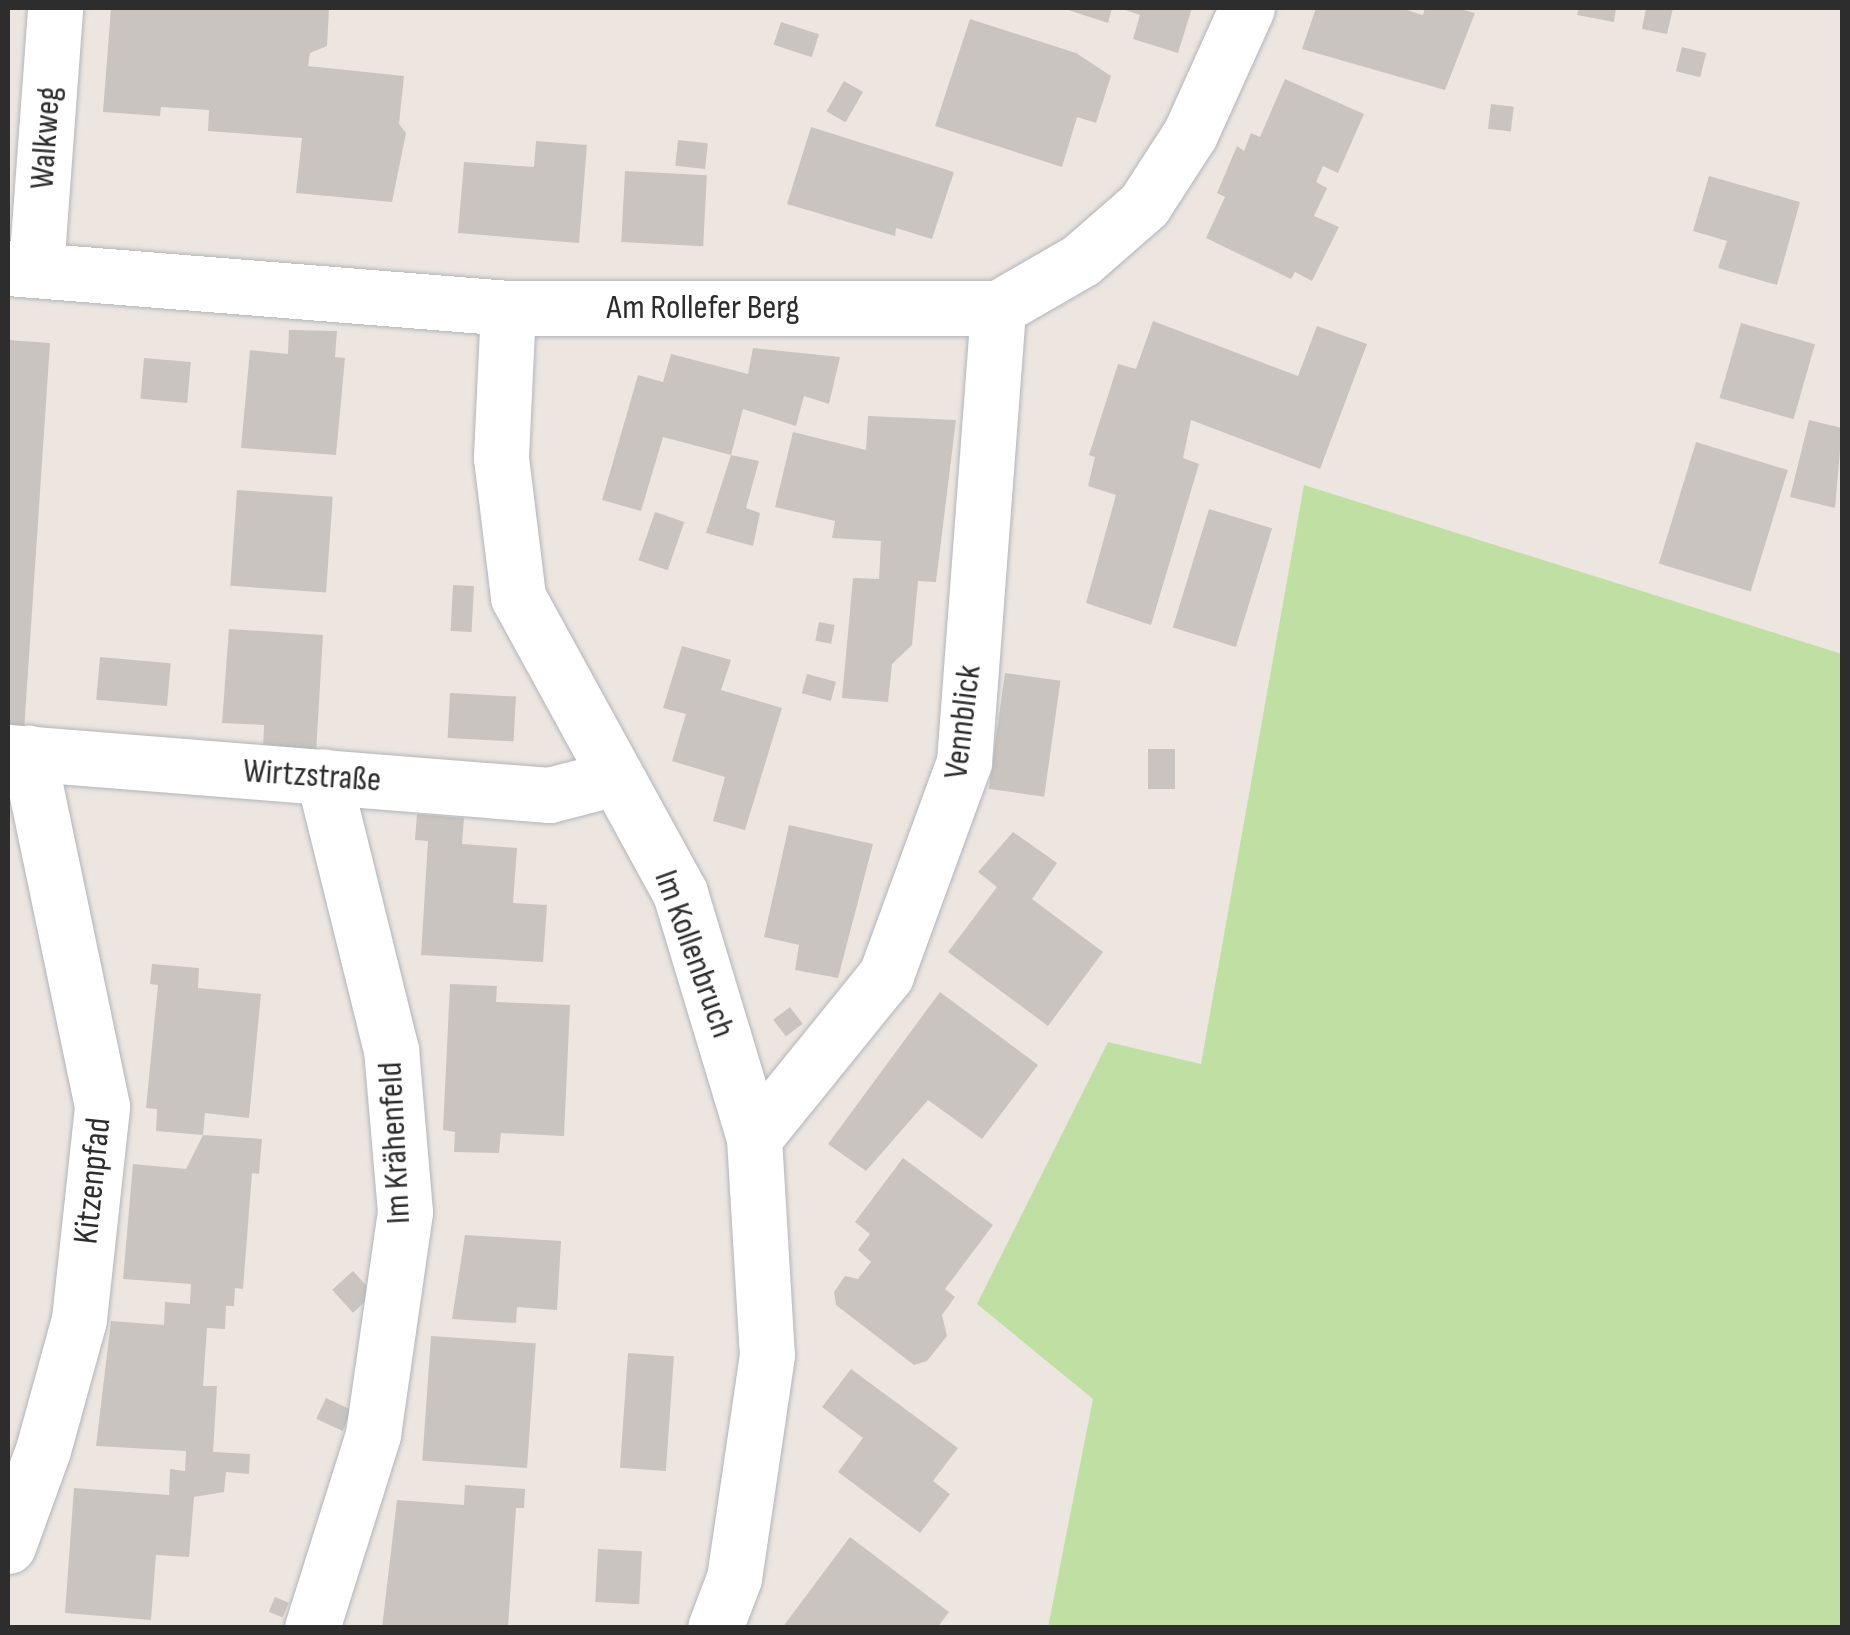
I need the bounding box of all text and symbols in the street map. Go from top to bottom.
street label: Walkweg [21,85,71,191]
street label: Am Rollefer Berg [607,287,799,329]
street label: Vennblick [935,663,991,781]
street label: Wirtzstraße [242,750,382,802]
street label: Im Kollenbruch [644,865,744,1043]
street label: Im Krähenfeld [370,1061,420,1225]
street label: Kitzenpfad [65,1116,121,1246]

